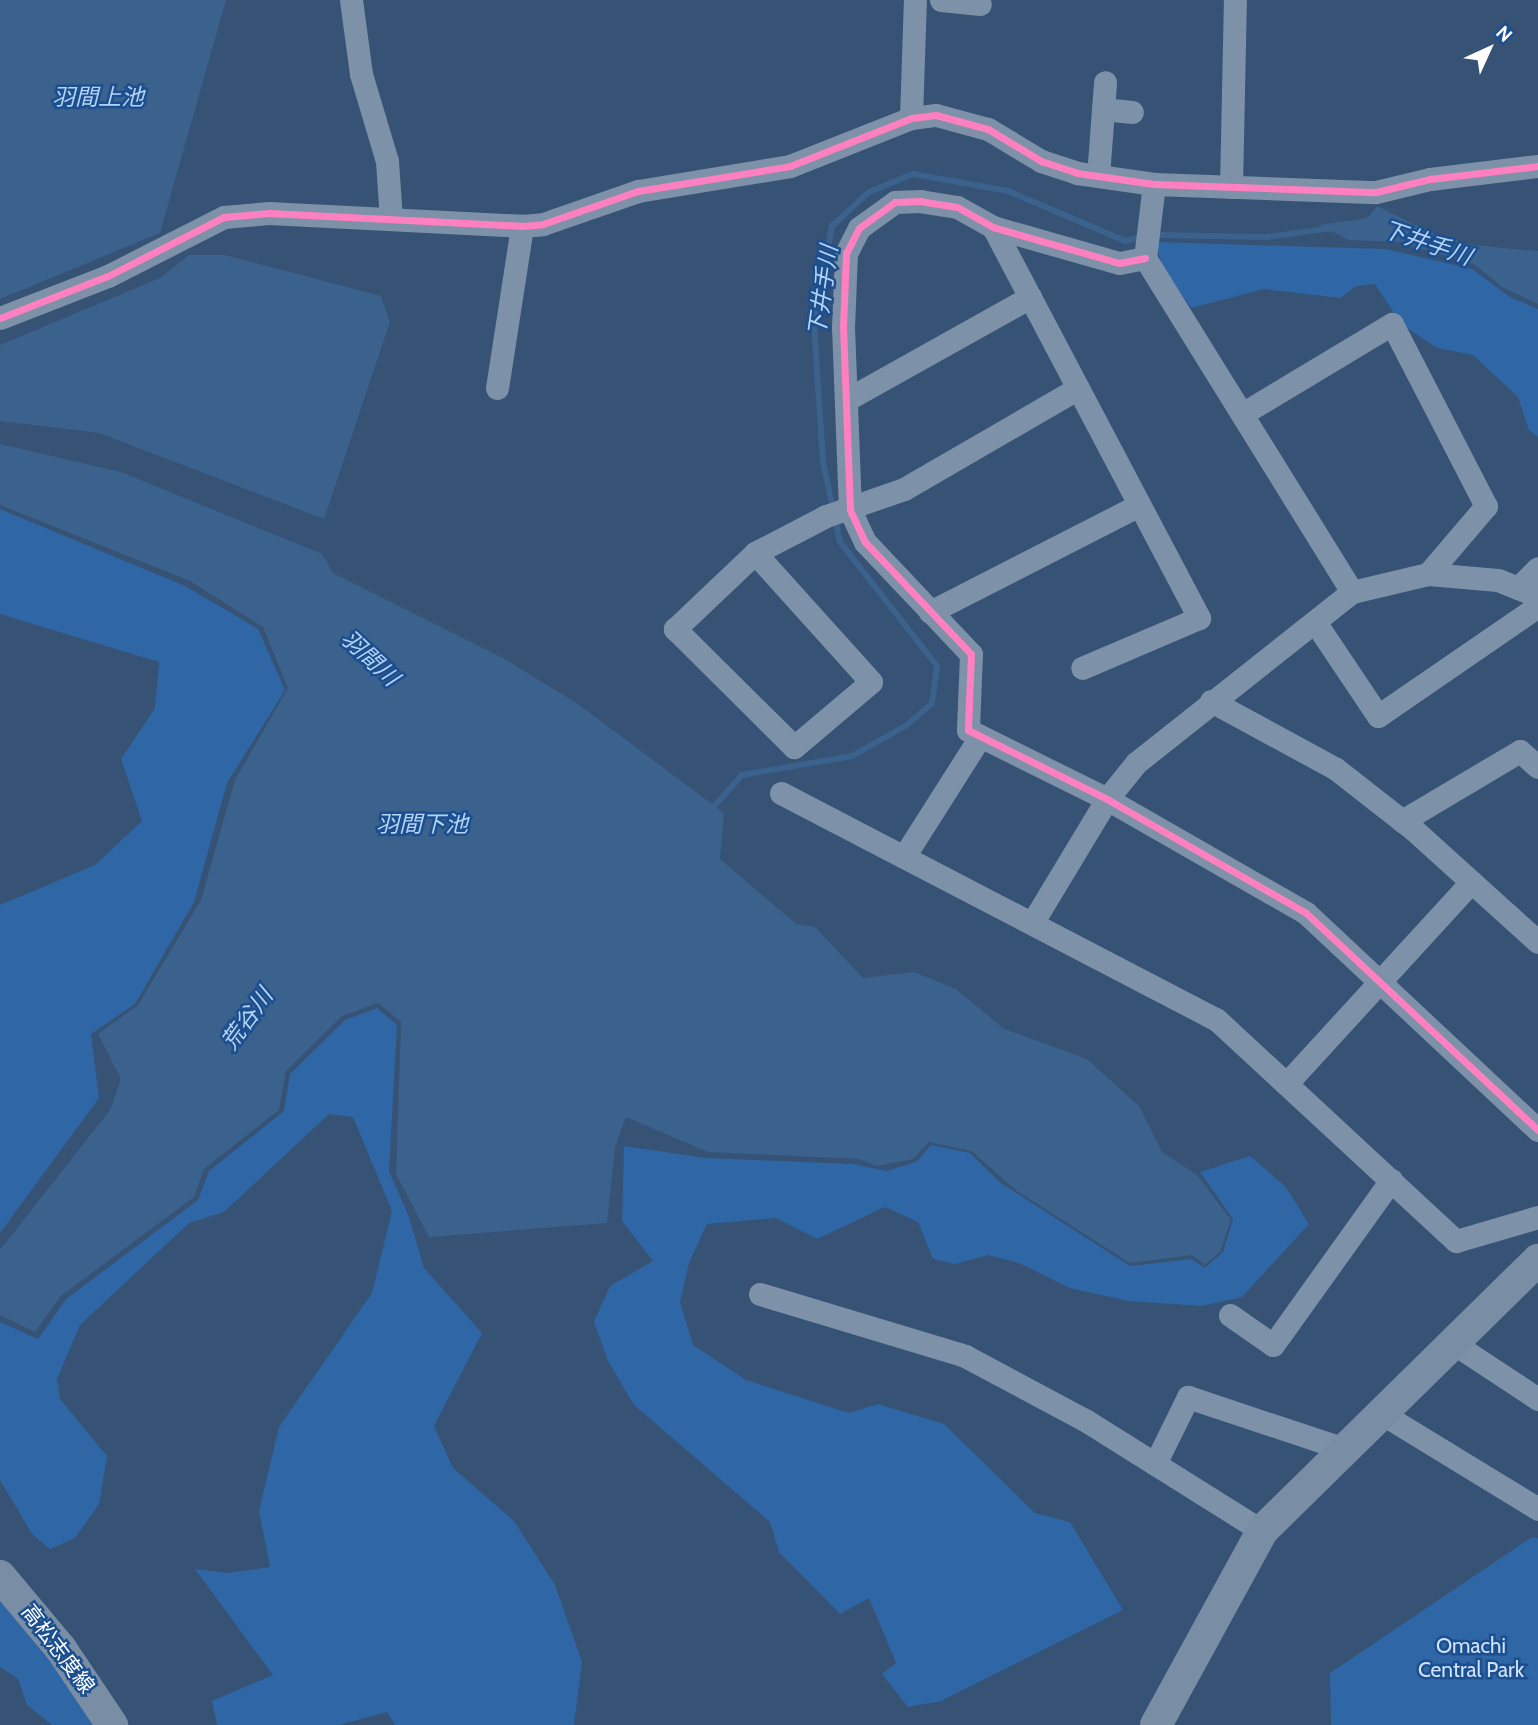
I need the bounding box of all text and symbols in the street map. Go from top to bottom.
north arrow [1454,14,1524,84]
text: N [1491,21,1517,47]
water label: 羽間上池 [52,83,144,111]
water label: 下井手川 [1379,215,1475,271]
water label: 下井手川 [803,244,843,338]
water label: 羽間川 [335,624,405,692]
water label: 羽間下池 [376,810,468,838]
water label: 荒谷川 [216,983,278,1055]
street label: 高松志度線 [16,1599,100,1699]
park label: Omachi Central Park [1418,1633,1524,1683]

